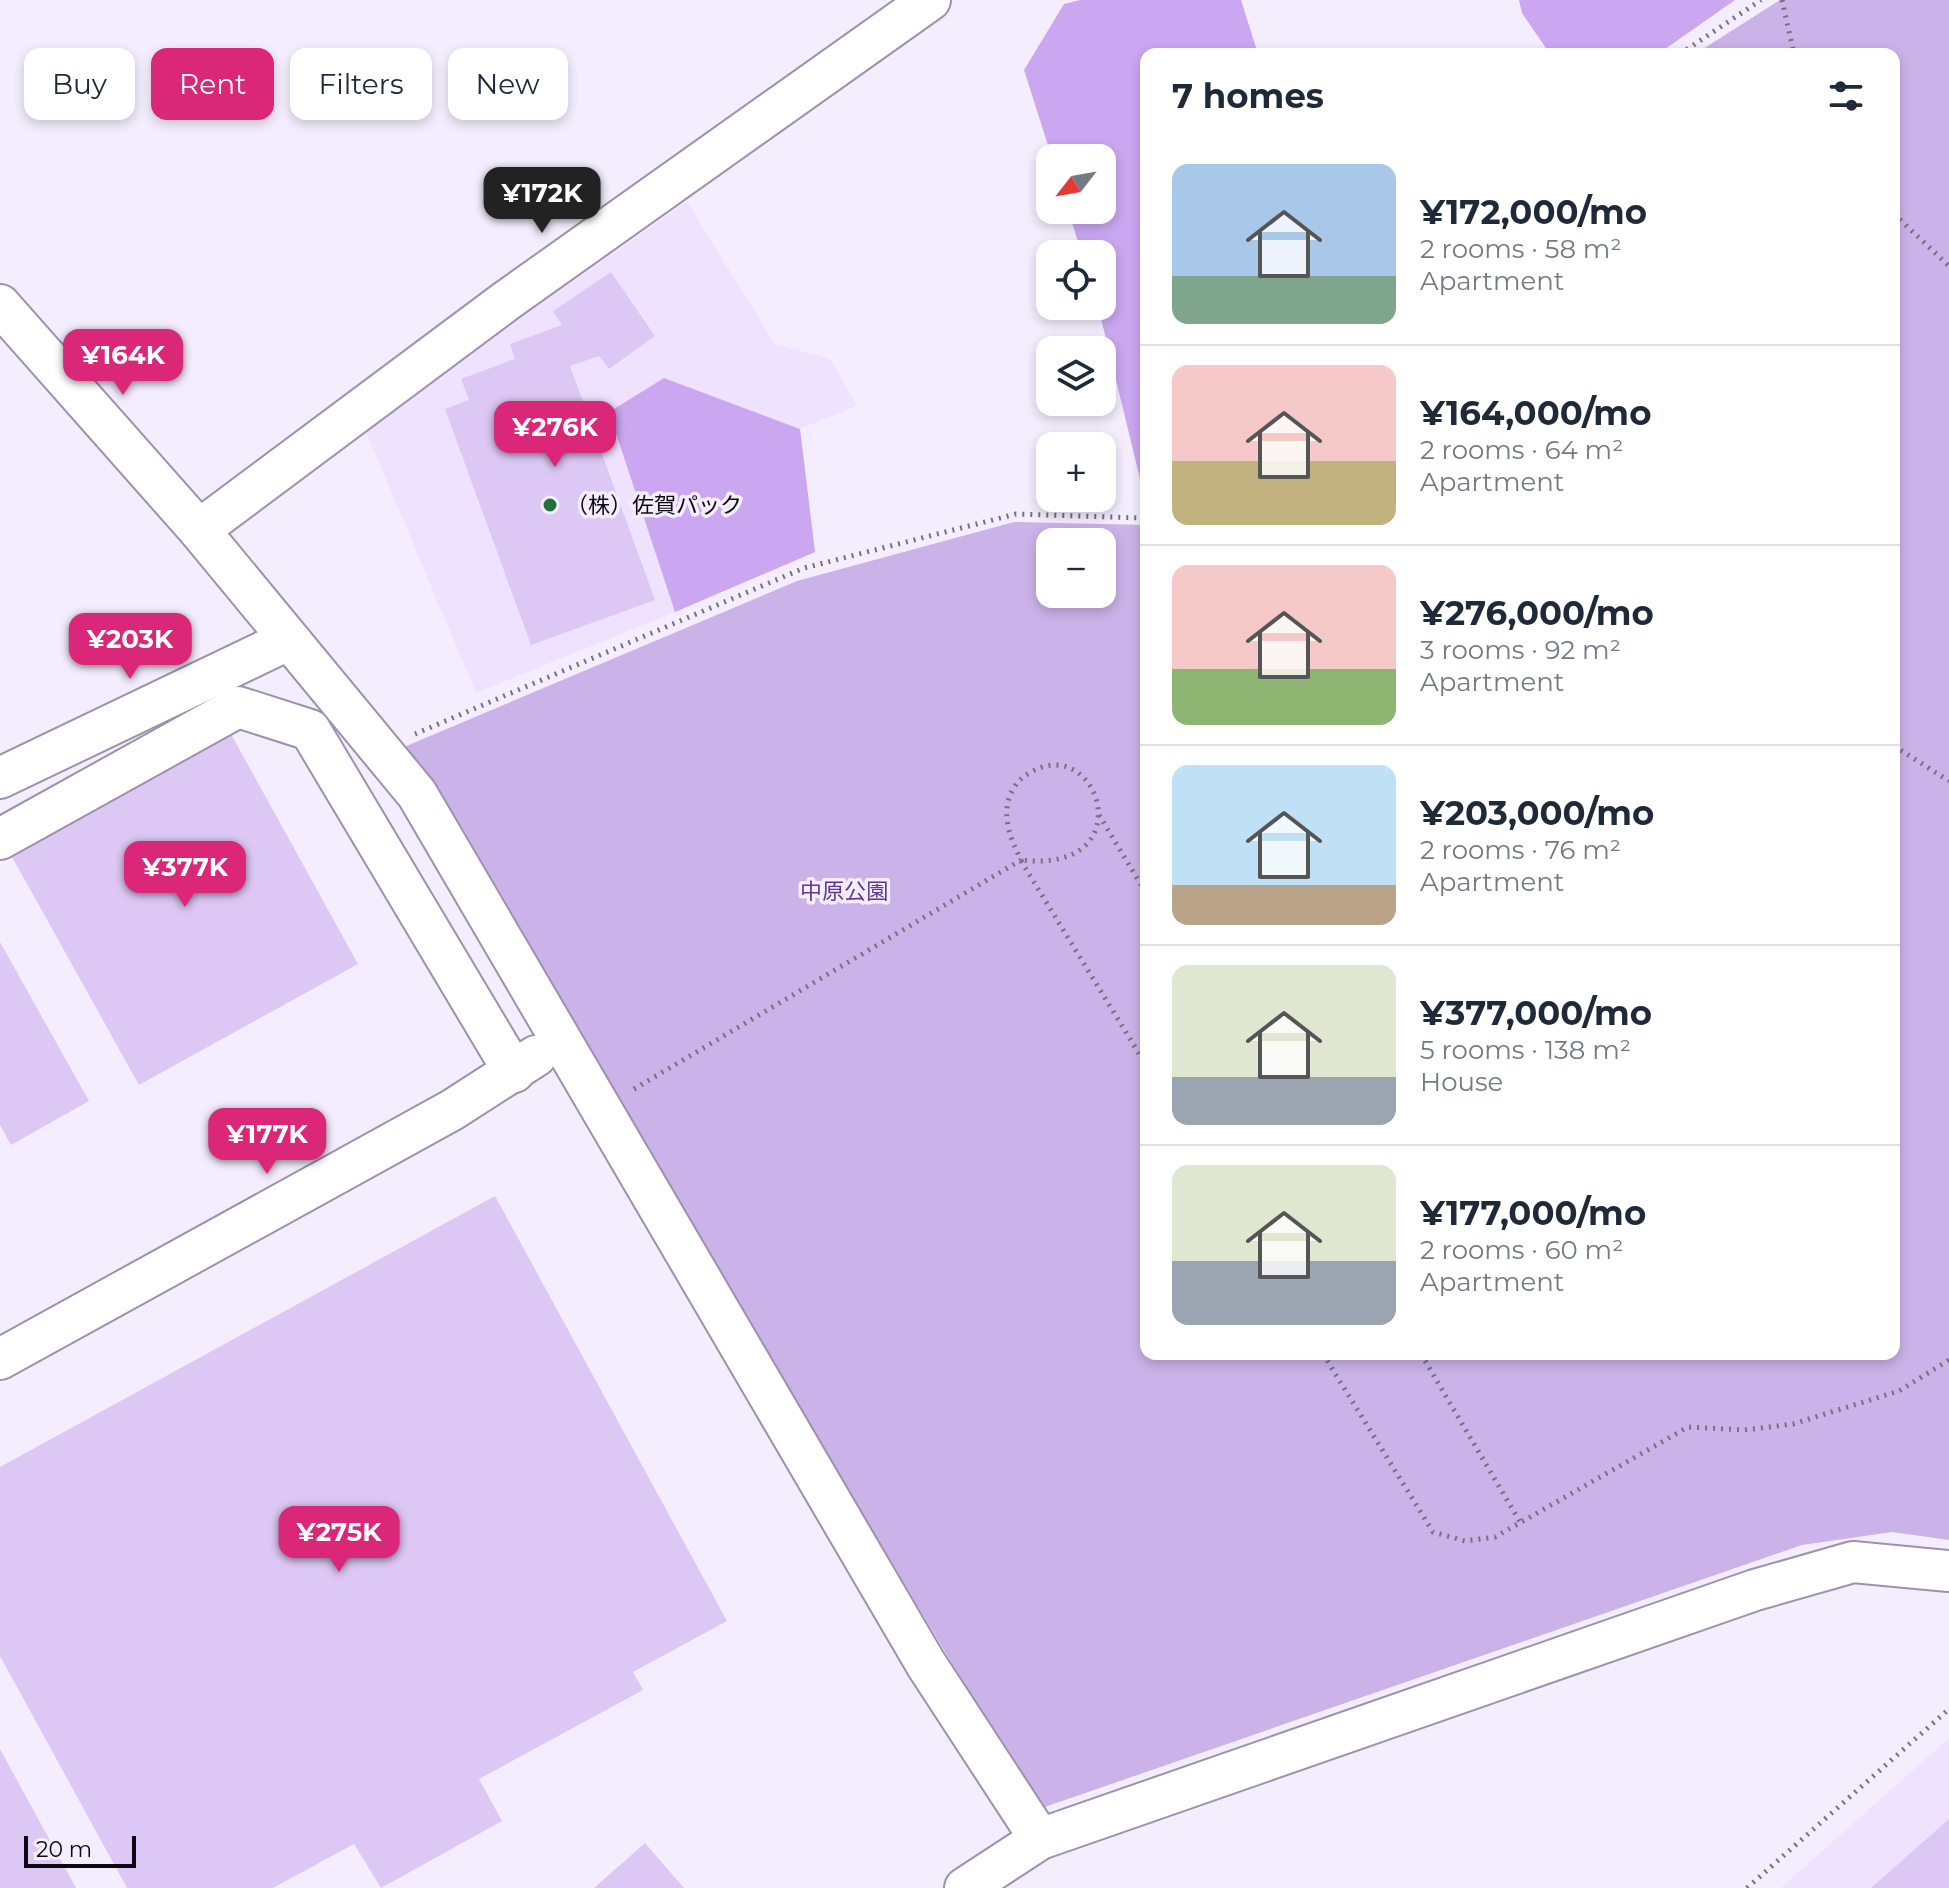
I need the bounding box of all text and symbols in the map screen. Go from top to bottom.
chip: Buy [24,48,135,120]
chip: Rent [151,48,274,120]
chip: Filters [290,48,432,120]
chip: New [448,48,568,120]
icon: filters [1824,74,1868,118]
text: 7 homes [1172,75,1324,117]
north arrow [1036,144,1116,224]
map controls [1036,144,1116,608]
pin: ¥172K [486,167,598,235]
text: ¥172K [502,177,582,209]
text: ¥172,000/mo [1420,191,1647,233]
icon: home [1236,196,1332,292]
text: 2 rooms · 58 m² [1420,233,1622,265]
button: locate [1036,240,1116,320]
text: Apartment [1420,265,1564,297]
pin: ¥164K [67,329,179,397]
button: layers [1036,336,1116,416]
text: ¥164K [81,339,165,371]
text: ¥164,000/mo [1420,392,1651,434]
icon: home [1236,397,1332,493]
pin: ¥276K [499,401,611,469]
text: ¥276K [512,411,598,443]
button: + [1036,432,1116,512]
text: 2 rooms · 64 m² [1420,434,1623,466]
text: Apartment [1420,466,1564,498]
place label: （株）佐賀パック [566,492,742,519]
marker: （株）佐賀パック [541,496,559,514]
button: − [1036,528,1116,608]
text: ¥276,000/mo [1420,592,1654,634]
icon: home [1236,597,1332,693]
pin: ¥203K [74,613,186,681]
text: ¥203K [87,623,173,655]
text: 3 rooms · 92 m² [1420,634,1621,666]
text: Apartment [1420,666,1564,698]
text: ¥203,000/mo [1420,792,1654,834]
icon: home [1236,797,1332,893]
text: 2 rooms · 76 m² [1420,834,1621,866]
pin: ¥377K [129,841,241,909]
text: ¥377K [142,851,228,883]
text: Apartment [1420,866,1564,898]
park label: 中原公園 [800,878,888,905]
text: ¥377,000/mo [1420,992,1652,1034]
icon: home [1236,997,1332,1093]
text: 5 rooms · 138 m² [1420,1034,1631,1066]
text: House [1420,1066,1503,1098]
pin: ¥177K [211,1108,323,1176]
text: ¥177K [226,1118,308,1150]
text: ¥177,000/mo [1420,1192,1646,1234]
icon: home [1236,1197,1332,1293]
text: 2 rooms · 60 m² [1420,1234,1623,1266]
text: Apartment [1420,1266,1564,1298]
pin: ¥275K [283,1506,395,1574]
text: ¥275K [297,1516,381,1548]
scale bar [24,1832,136,1868]
text: 20 m [36,1836,92,1863]

